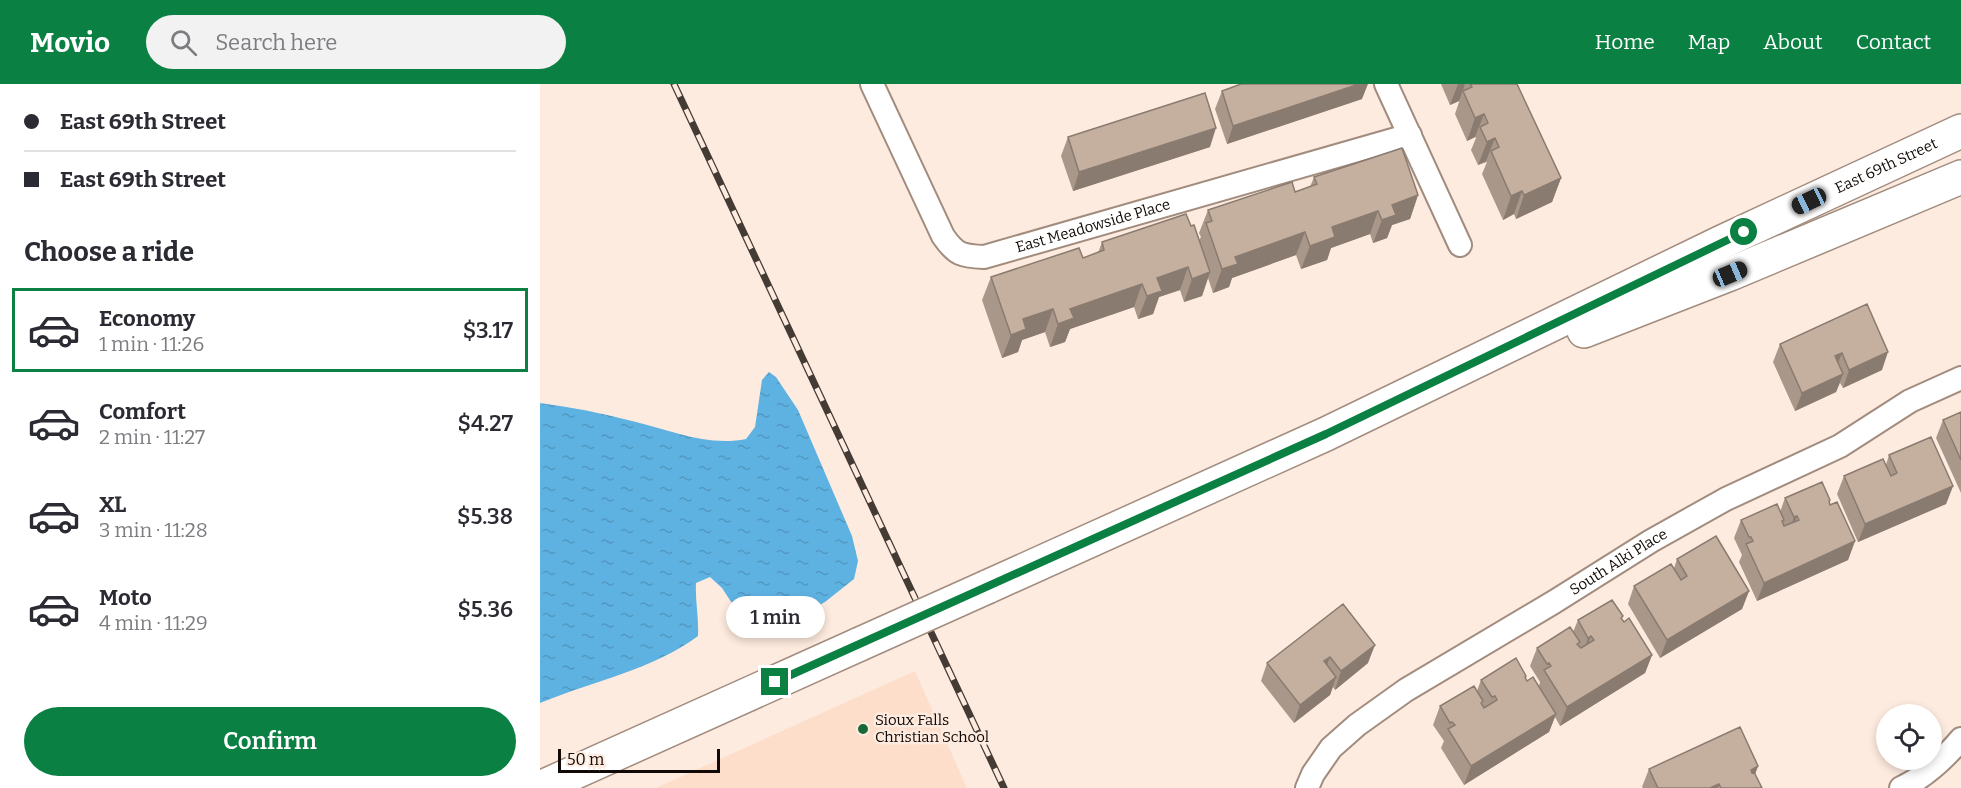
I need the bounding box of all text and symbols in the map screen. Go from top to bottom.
search box [146,15,566,69]
text: Movio [30,26,110,59]
icon: search [167,26,200,59]
text: Search here [215,29,337,56]
text: Home [1595,29,1655,55]
text: Map [1688,29,1730,55]
text: About [1763,29,1823,55]
text: Contact [1856,29,1931,55]
text: East 69th Street [60,108,226,135]
street label: East 69th Street [1832,134,1941,197]
text: East 69th Street [60,166,226,193]
car [1789,185,1829,217]
street label: East Meadowside Place [1014,195,1172,256]
route start [1730,218,1757,245]
text: Choose a ride [24,236,194,268]
car [1710,259,1750,289]
icon: car [27,303,81,357]
text: Economy [99,305,195,332]
text: $3.17 [463,317,513,344]
text: 1 min · 11:26 [99,332,204,356]
icon: car [27,396,81,450]
text: Comfort [99,398,186,425]
text: $4.27 [458,410,513,437]
text: 2 min · 11:27 [99,425,205,449]
icon: car [27,489,81,543]
text: XL [99,491,126,518]
text: $5.38 [457,503,513,530]
text: 3 min · 11:28 [99,518,208,542]
street label: South Alki Place [1566,525,1670,599]
icon: car [27,582,81,636]
text: Moto [99,584,152,611]
callout: 1 min [726,595,824,637]
text: $5.36 [457,596,513,623]
text: 1 min [750,605,801,629]
text: 4 min · 11:29 [99,611,208,635]
route end [761,668,788,695]
map controls [1876,704,1942,770]
button: locate [1876,704,1942,770]
button: Confirm [24,707,516,776]
place label: Sioux Falls Christian School [875,711,989,746]
marker: Sioux Falls Christian School [856,722,870,736]
scale bar [558,746,720,774]
text: 50 m [567,750,604,769]

